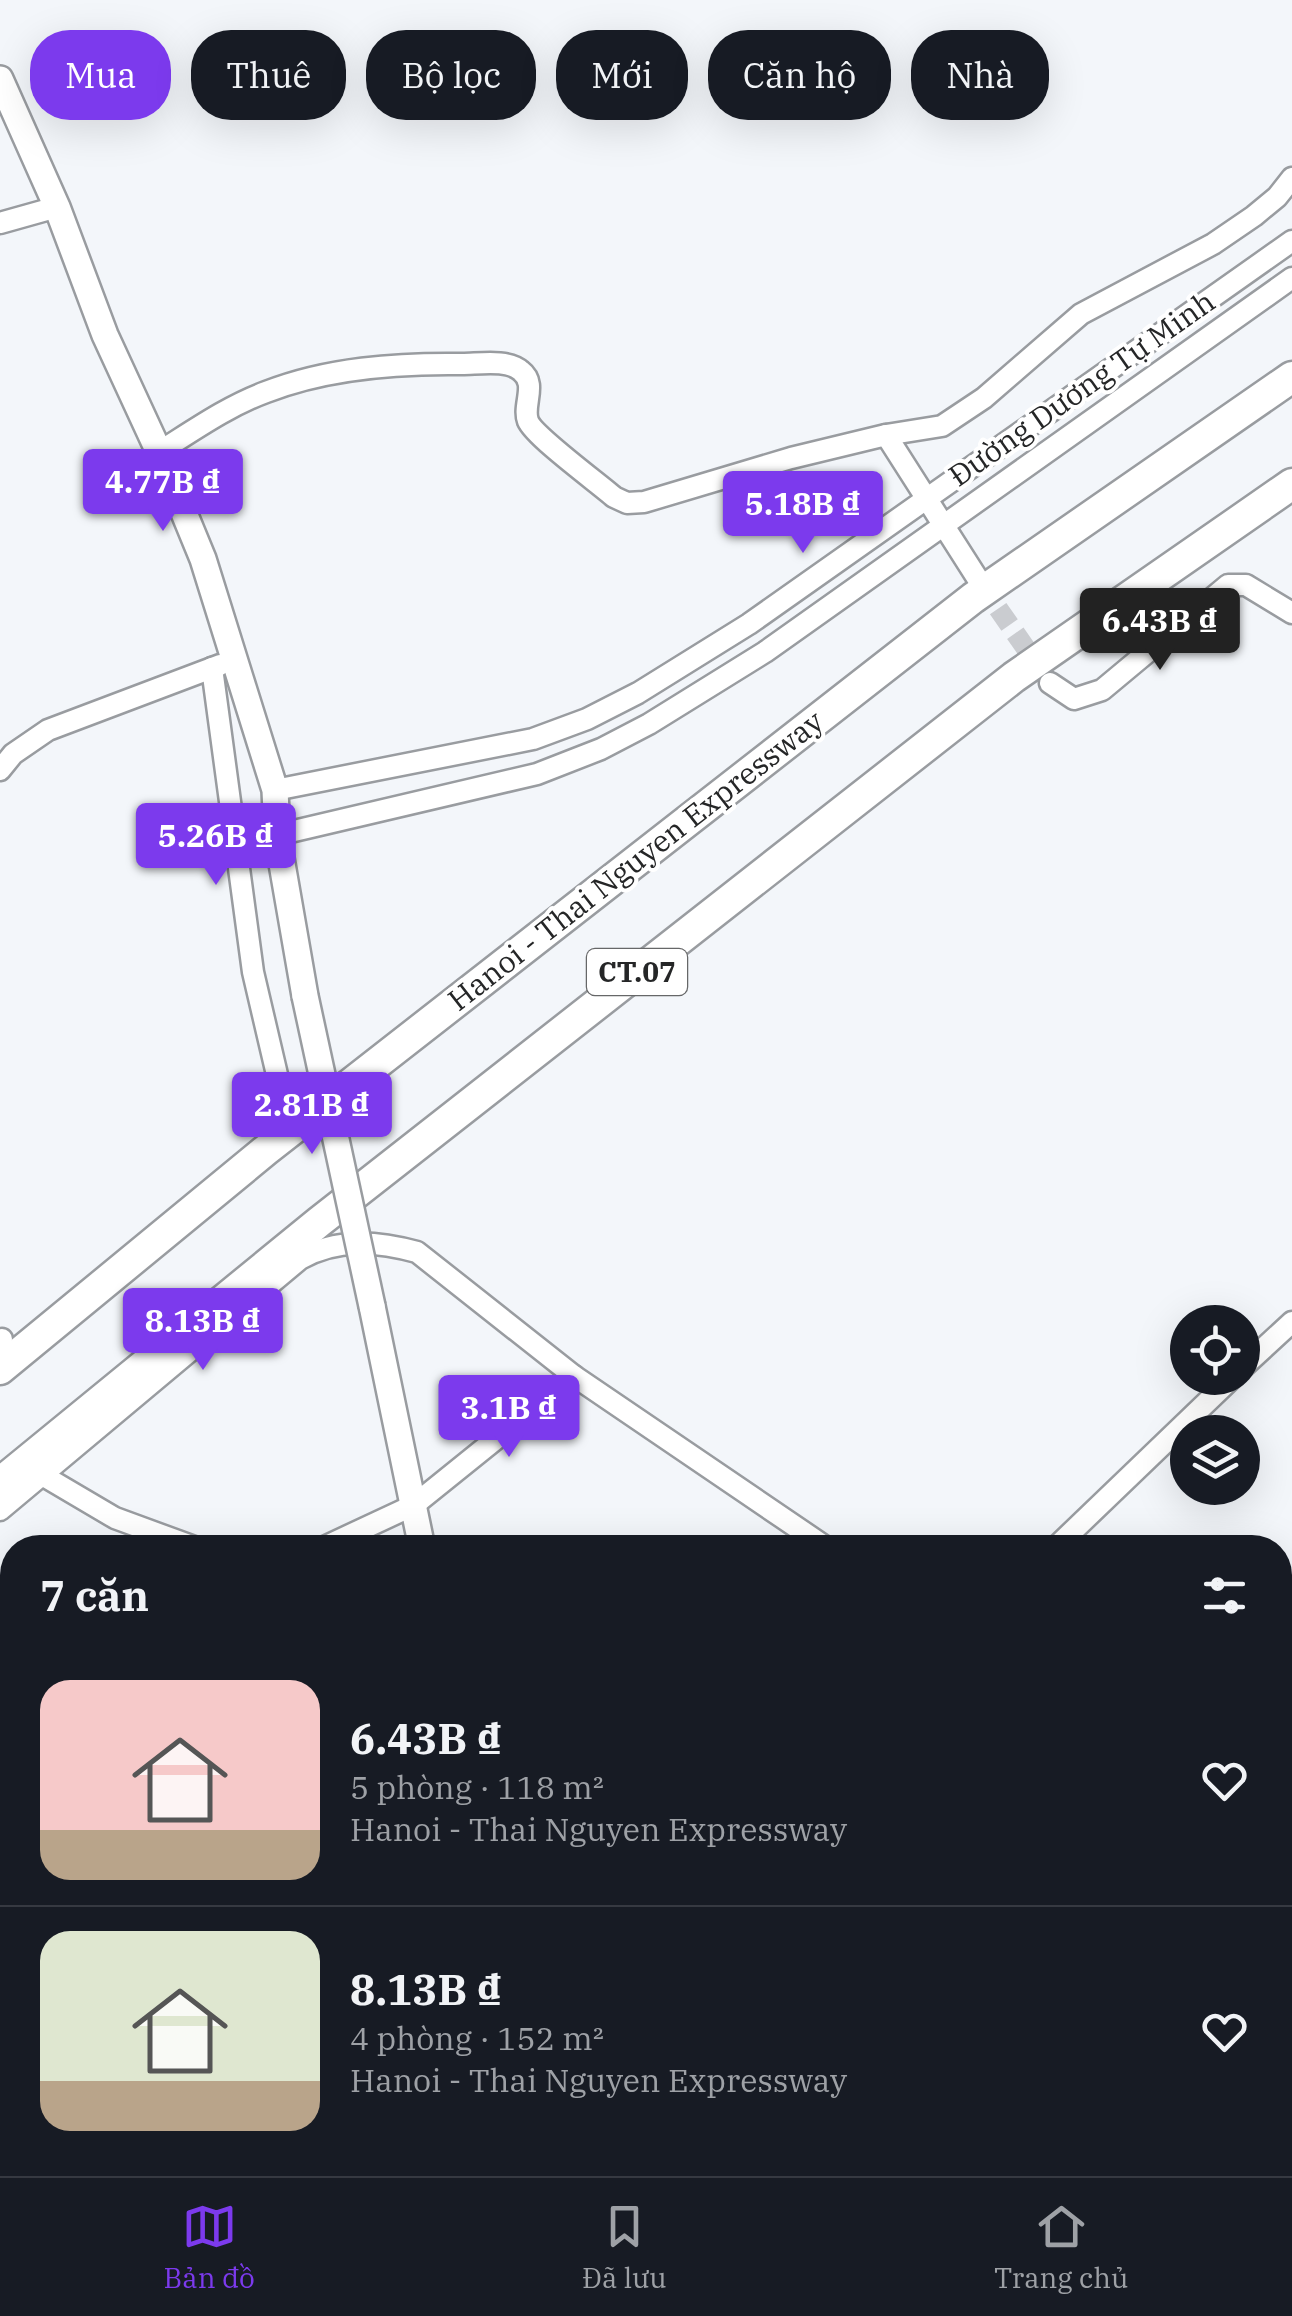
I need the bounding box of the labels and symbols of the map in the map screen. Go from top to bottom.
street label: Đường Dương Tự Minh [940,281,1222,494]
pin: 4.77B ₫ [71,449,255,534]
pin: 5.18B ₫ [711,471,895,556]
pin: 6.43B ₫ [1068,588,1252,673]
street label: Hanoi - Thai Nguyen Expressway [439,701,831,1019]
pin: 5.26B ₫ [124,803,308,888]
road number: CT.07 [587,949,687,995]
pin: 2.81B ₫ [220,1072,404,1157]
pin: 8.13B ₫ [111,1288,295,1373]
pin: 3.1B ₫ [428,1375,590,1460]

